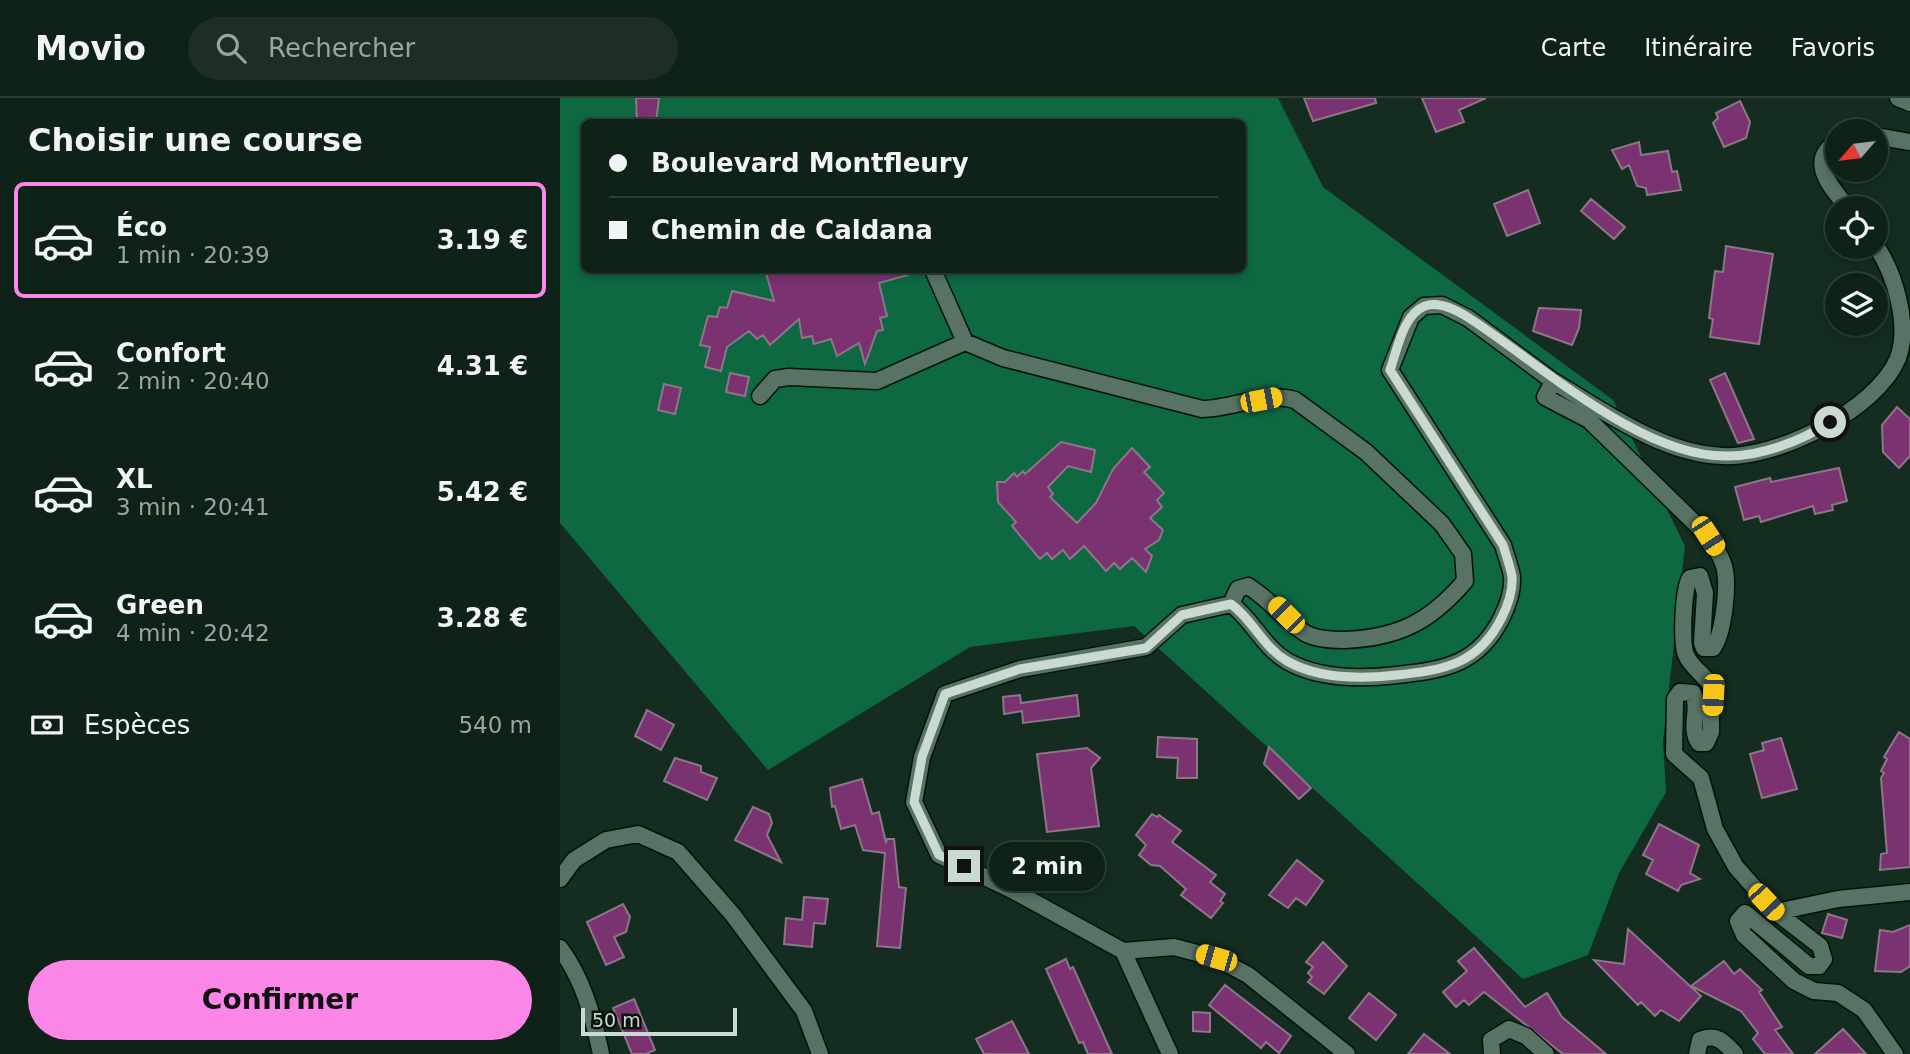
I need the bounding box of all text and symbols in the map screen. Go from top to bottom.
search box [188,17,678,80]
text: Movio [35,29,146,68]
icon: search [212,29,250,67]
text: Rechercher [268,33,415,63]
text: Carte [1541,34,1606,62]
text: Itinéraire [1644,34,1753,62]
text: Favoris [1791,34,1875,62]
north arrow [1825,119,1888,182]
map controls [1825,119,1888,336]
text: Choisir une course [28,121,363,159]
text: Boulevard Montfleury [651,148,969,178]
button: locate [1825,196,1888,259]
icon: car [32,209,95,272]
text: Éco [116,212,167,242]
text: Chemin de Caldana [651,215,933,245]
text: 3.19 € [437,225,528,255]
text: 1 min · 20:39 [116,242,270,268]
button: layers [1825,273,1888,336]
icon: car [32,335,95,398]
text: Confort [116,338,226,368]
text: 4.31 € [437,351,528,381]
text: 2 min · 20:40 [116,368,270,394]
car [1239,386,1284,414]
route start [1814,406,1846,438]
icon: car [32,461,95,524]
text: XL [116,464,153,494]
text: 5.42 € [437,477,528,507]
text: 3 min · 20:41 [116,494,270,520]
car [1688,513,1729,559]
icon: car [32,587,95,650]
text: Green [116,590,204,620]
car [1264,593,1309,637]
text: 3.28 € [437,603,528,633]
text: 4 min · 20:42 [116,620,270,646]
car [1702,673,1725,717]
icon: cash [28,706,66,744]
text: Espèces [84,710,190,740]
text: 540 m [458,712,532,738]
callout: 2 min [988,842,1104,890]
route end [948,850,980,882]
text: 2 min [1011,853,1083,879]
car [1744,879,1789,925]
car [1193,942,1240,974]
button: Confirmer [28,960,532,1040]
scale bar [581,1005,737,1037]
text: 50 m [592,1009,641,1031]

